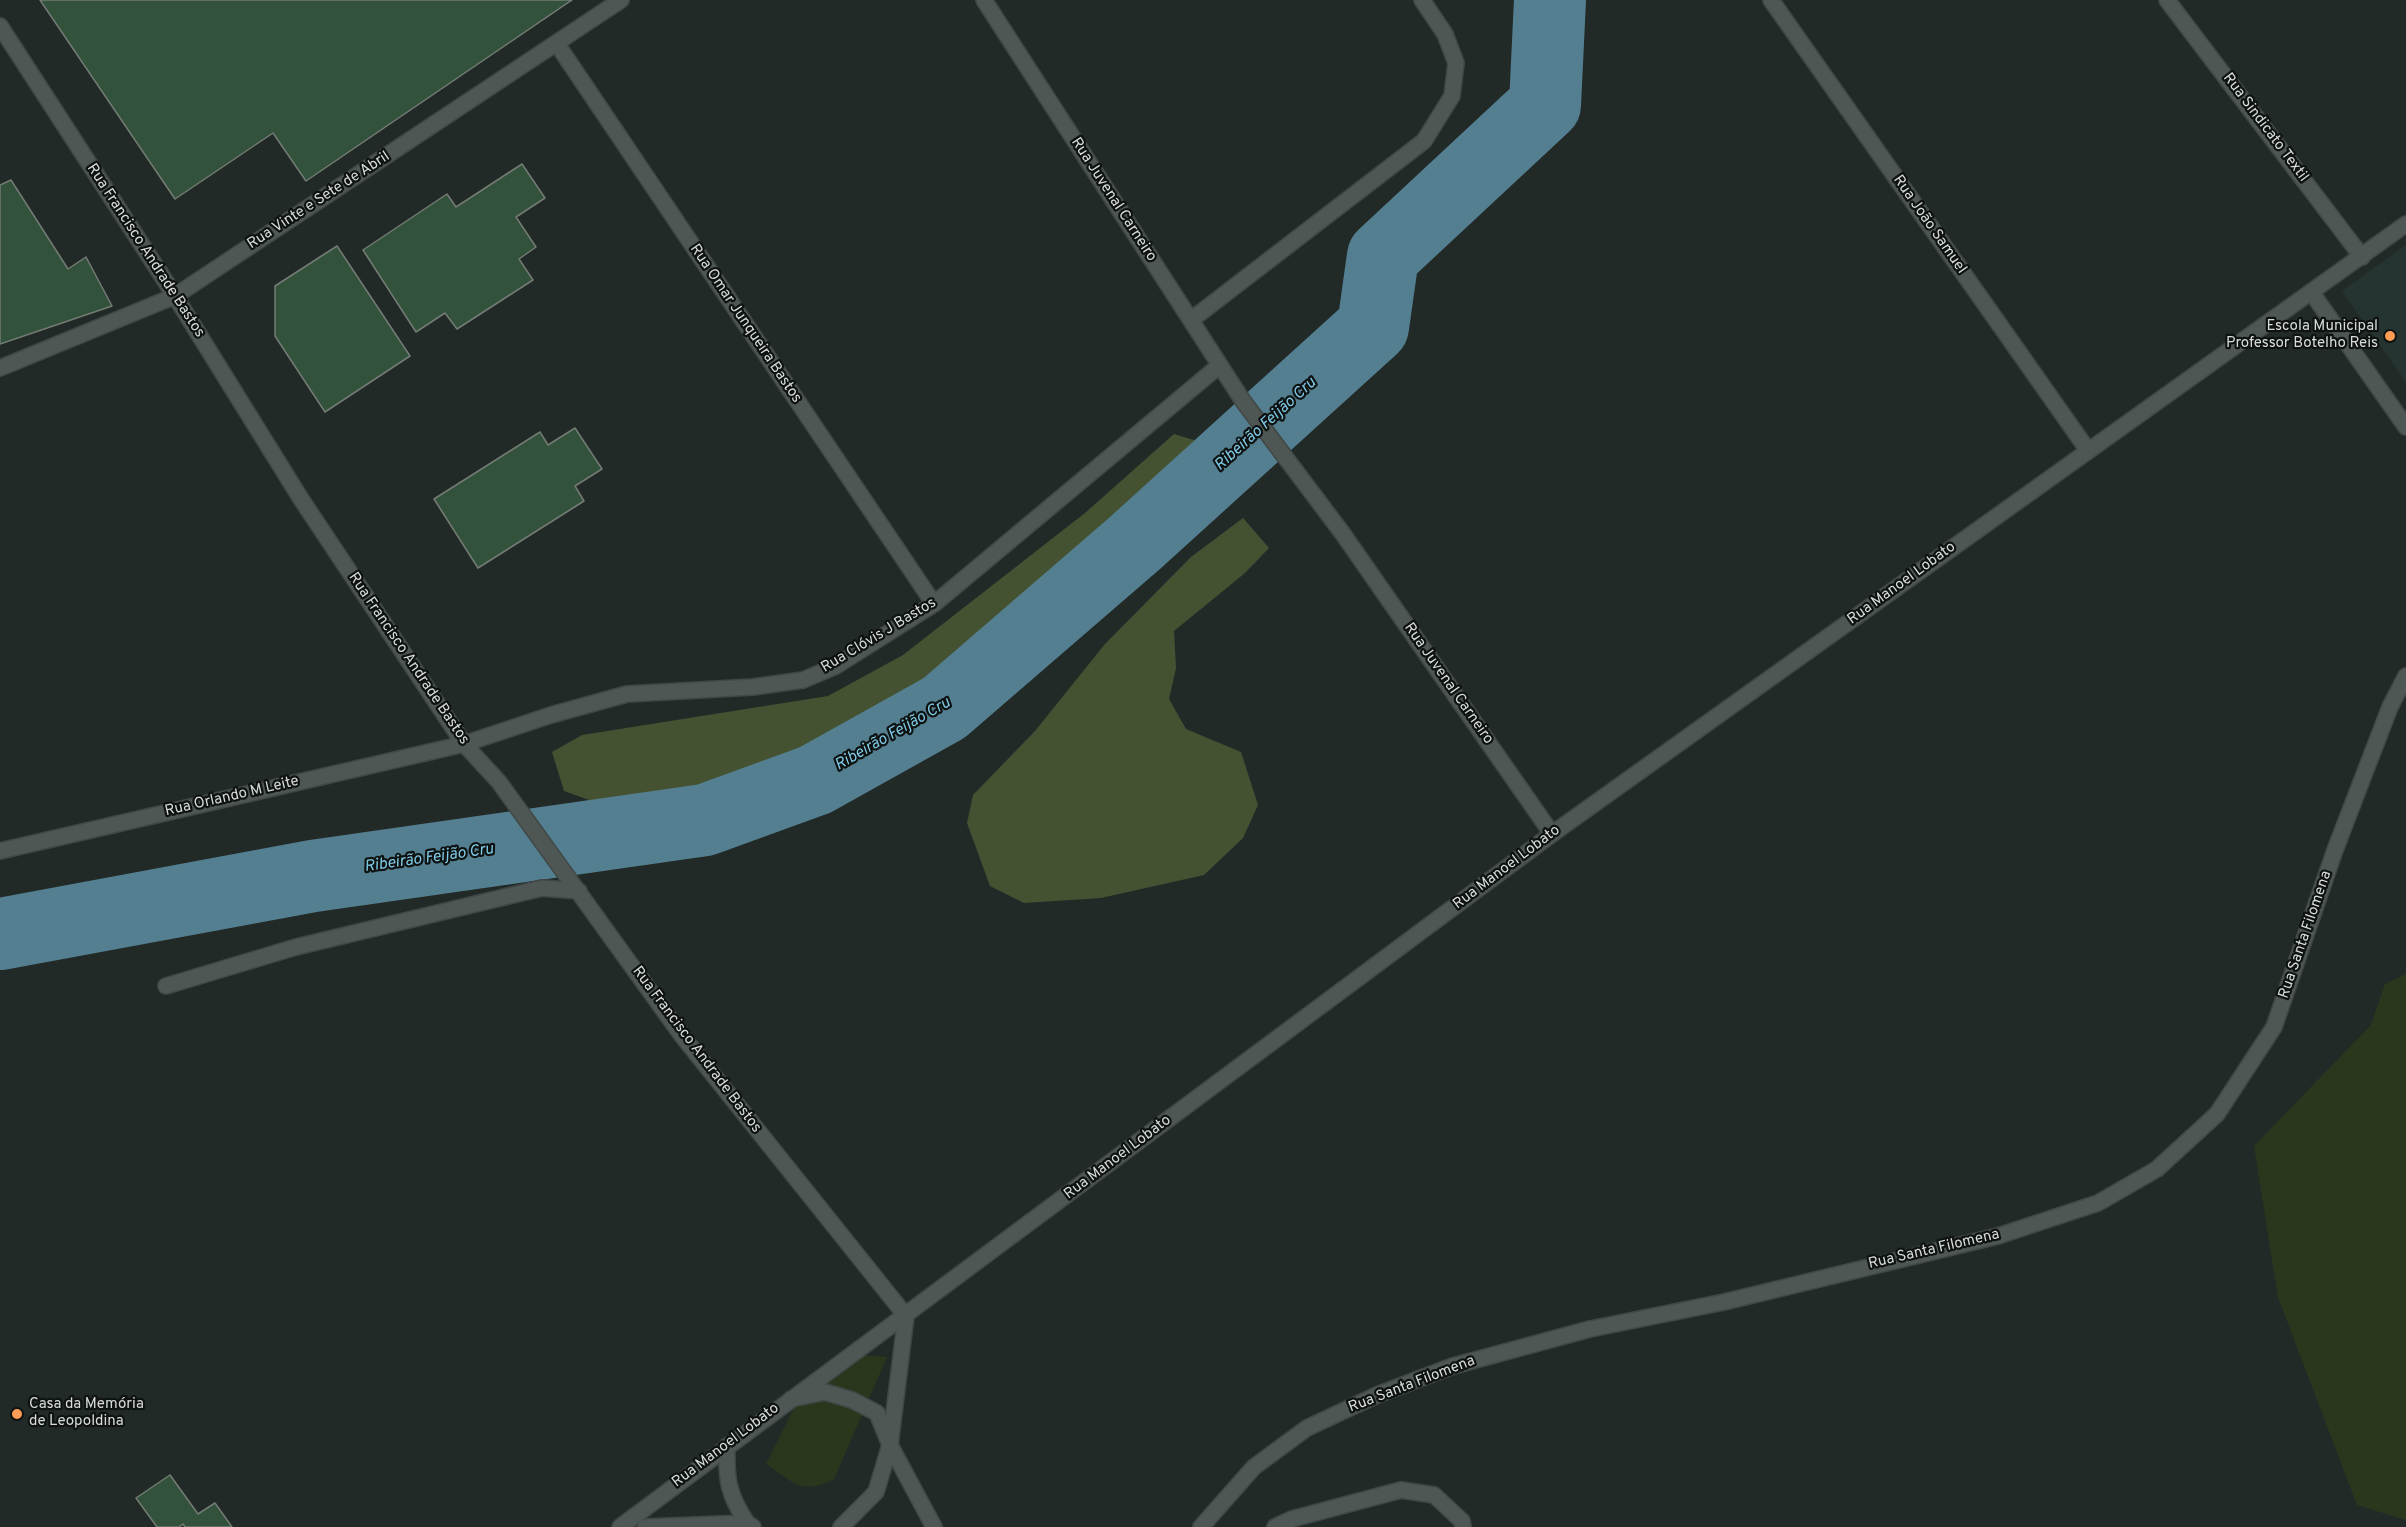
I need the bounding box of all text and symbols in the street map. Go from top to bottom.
street label: Rua Sindicato Textil [2218,70,2312,186]
street label: Rua Juvenal Carneiro [1066,135,1160,265]
street label: Rua Vinte e Sete de Abril [244,148,394,254]
street label: Rua Francisco Andrade Bastos [82,161,208,341]
street label: Rua João Samuel [1888,172,1970,278]
street label: Rua Omar Junqueira Bastos [685,241,805,407]
place label: Escola Municipal Professor Botelho Reis [2226,318,2378,353]
marker: Escola Municipal Professor Botelho Reis [2383,329,2397,343]
water label: Ribeirão Feijão Cru [1211,374,1321,476]
street label: Rua Manoel Lobato [1844,539,1960,629]
street label: Rua Francisco Andrade Bastos [344,570,472,748]
street label: Rua Clóvis J Bastos [818,595,940,677]
street label: Rua Juvenal Carneiro [1399,620,1497,748]
water label: Ribeirão Feijão Cru [832,694,954,776]
street label: Rua Orlando M Leite [163,773,301,821]
street label: Rua Manoel Lobato [1450,822,1564,914]
water label: Ribeirão Feijão Cru [363,840,495,878]
street label: Rua Santa Filomena [2276,869,2336,1001]
street label: Rua Francisco Andrade Bastos [628,963,764,1137]
street label: Rua Manoel Lobato [1061,1112,1175,1204]
street label: Rua Santa Filomena [1867,1226,2001,1274]
street label: Rua Santa Filomena [1346,1353,1478,1417]
place label: Casa da Memória de Leopoldina [29,1396,144,1431]
street label: Rua Manoel Lobato [669,1400,783,1492]
marker: Casa da Memória de Leopoldina [10,1407,24,1421]

